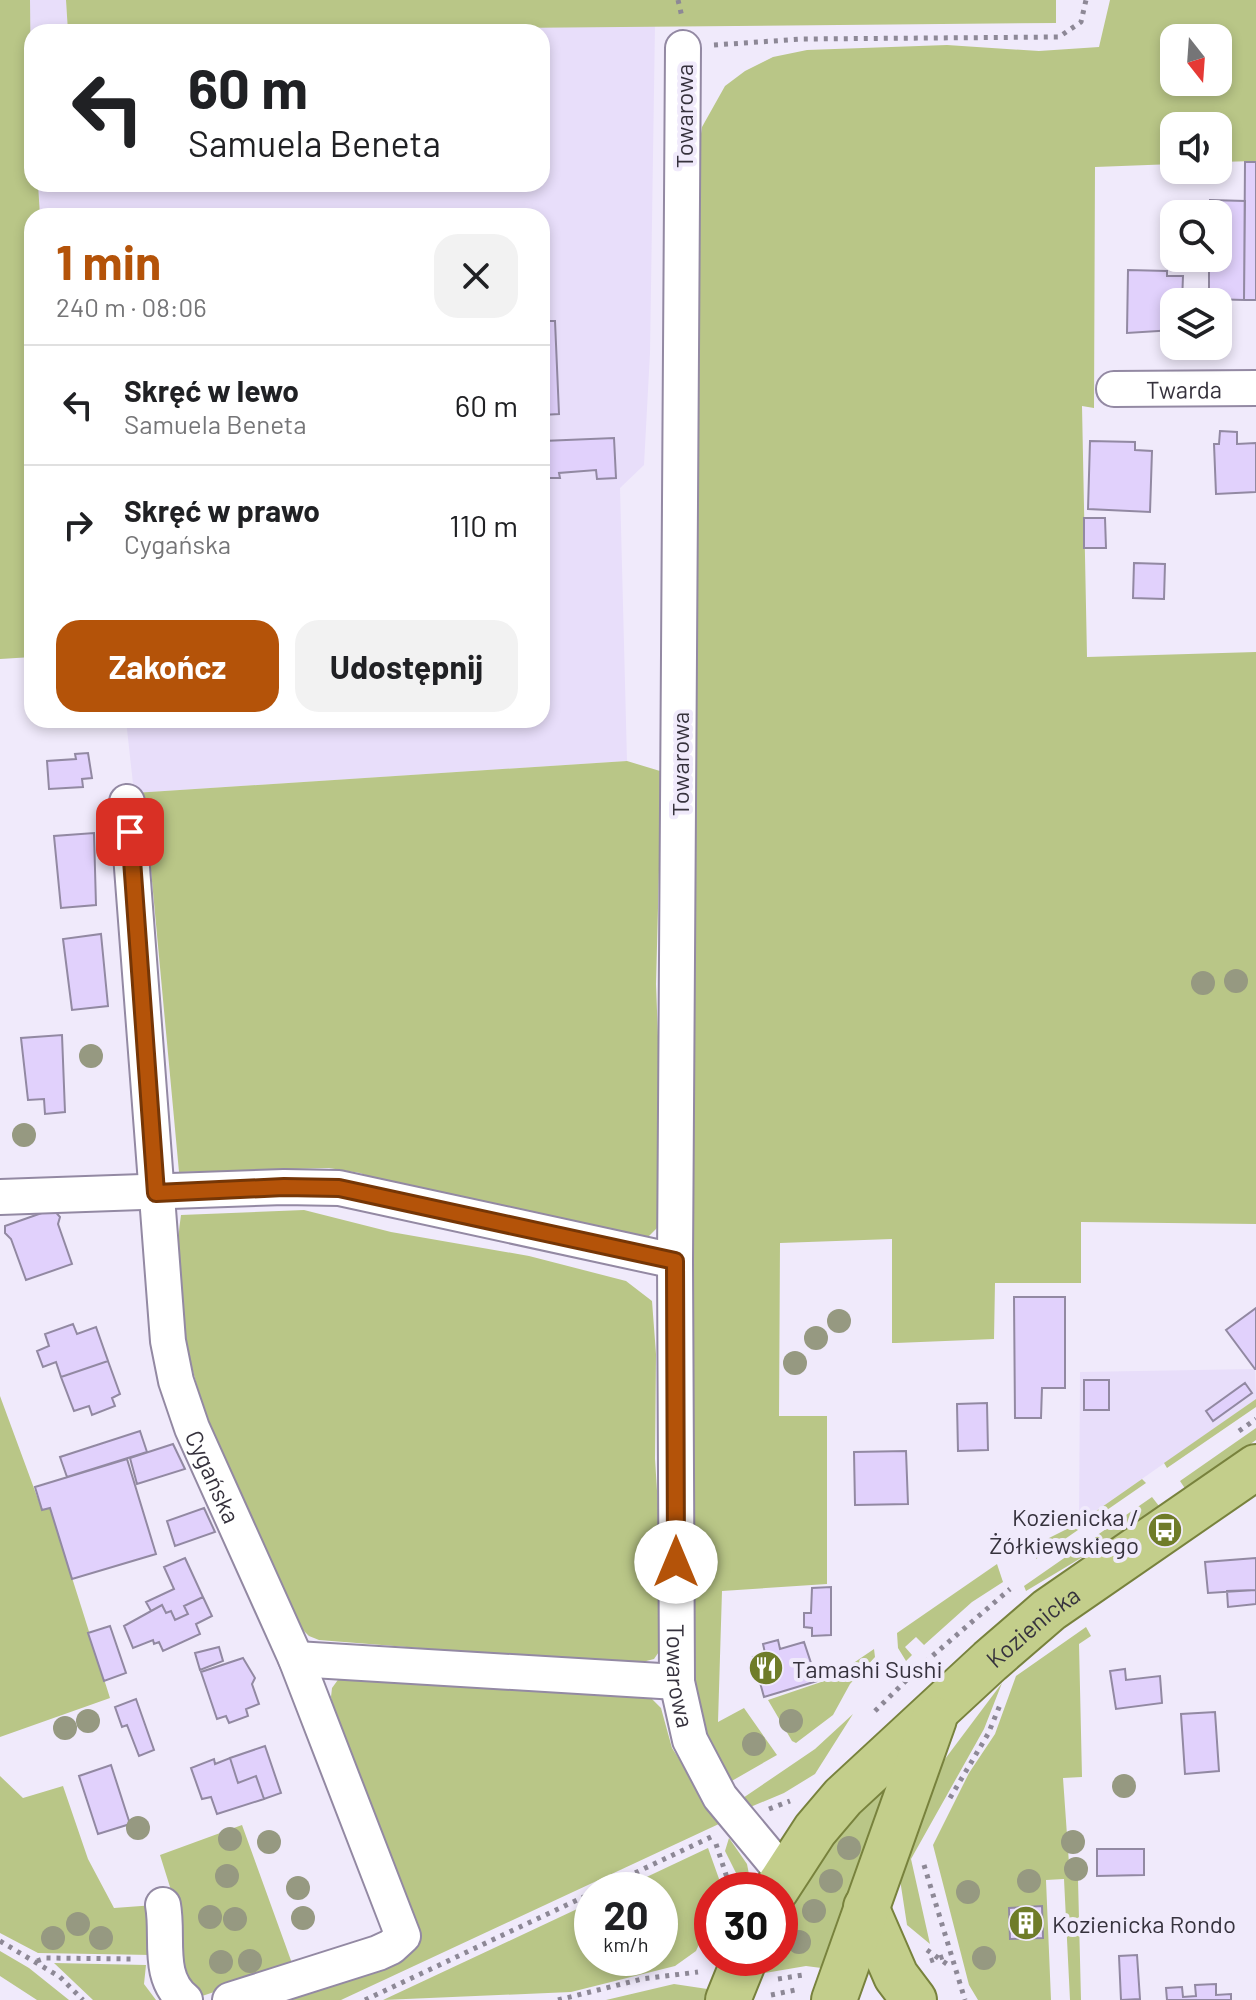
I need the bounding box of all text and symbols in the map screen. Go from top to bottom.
north arrow [1160,24,1232,96]
map controls [1160,24,1232,360]
text: 60 m [188,53,308,120]
icon: left [56,56,160,160]
street label: Towarowa [669,64,698,168]
button: sound [1160,112,1232,184]
text: Samuela Beneta [188,121,441,164]
button: search [1160,200,1232,272]
text: 1 min [56,232,161,290]
button: close [434,234,518,318]
button: layers [1160,288,1232,360]
text: 240 m · 08:06 [56,291,207,322]
text: Skręć w lewo [124,372,299,408]
street label: Twarda [1146,374,1222,403]
icon: left [56,383,100,427]
text: 60 m [455,387,518,423]
text: Samuela Beneta [124,408,307,439]
text: Skręć w prawo [124,492,320,528]
icon: right [56,503,100,547]
text: 110 m [449,507,518,543]
text: Cygańska [124,528,231,559]
button: Zakończ [56,620,279,712]
button: Udostępnij [295,620,518,712]
street label: Towarowa [665,712,694,816]
pin [96,798,164,866]
icon: arrive [108,810,152,854]
street label: Cygańska [180,1425,247,1527]
place label: Kozienicka / Żółkiewskiego [989,1502,1139,1559]
bus stop icon: Kozienicka / Żółkiewskiego [1146,1511,1184,1549]
position arrow [634,1520,718,1604]
street label: Kozienicka [979,1579,1085,1673]
street label: Towarowa [662,1624,701,1730]
restaurant icon: Tamashi Sushi [747,1649,785,1687]
place label: Tamashi Sushi [792,1654,943,1683]
speed limit sign: 30 [694,1872,798,1976]
text: 20 [603,1890,649,1938]
building icon: Kozienicka Rondo [1007,1904,1045,1942]
place label: Kozienicka Rondo [1052,1909,1236,1938]
text: km/h [603,1932,649,1956]

